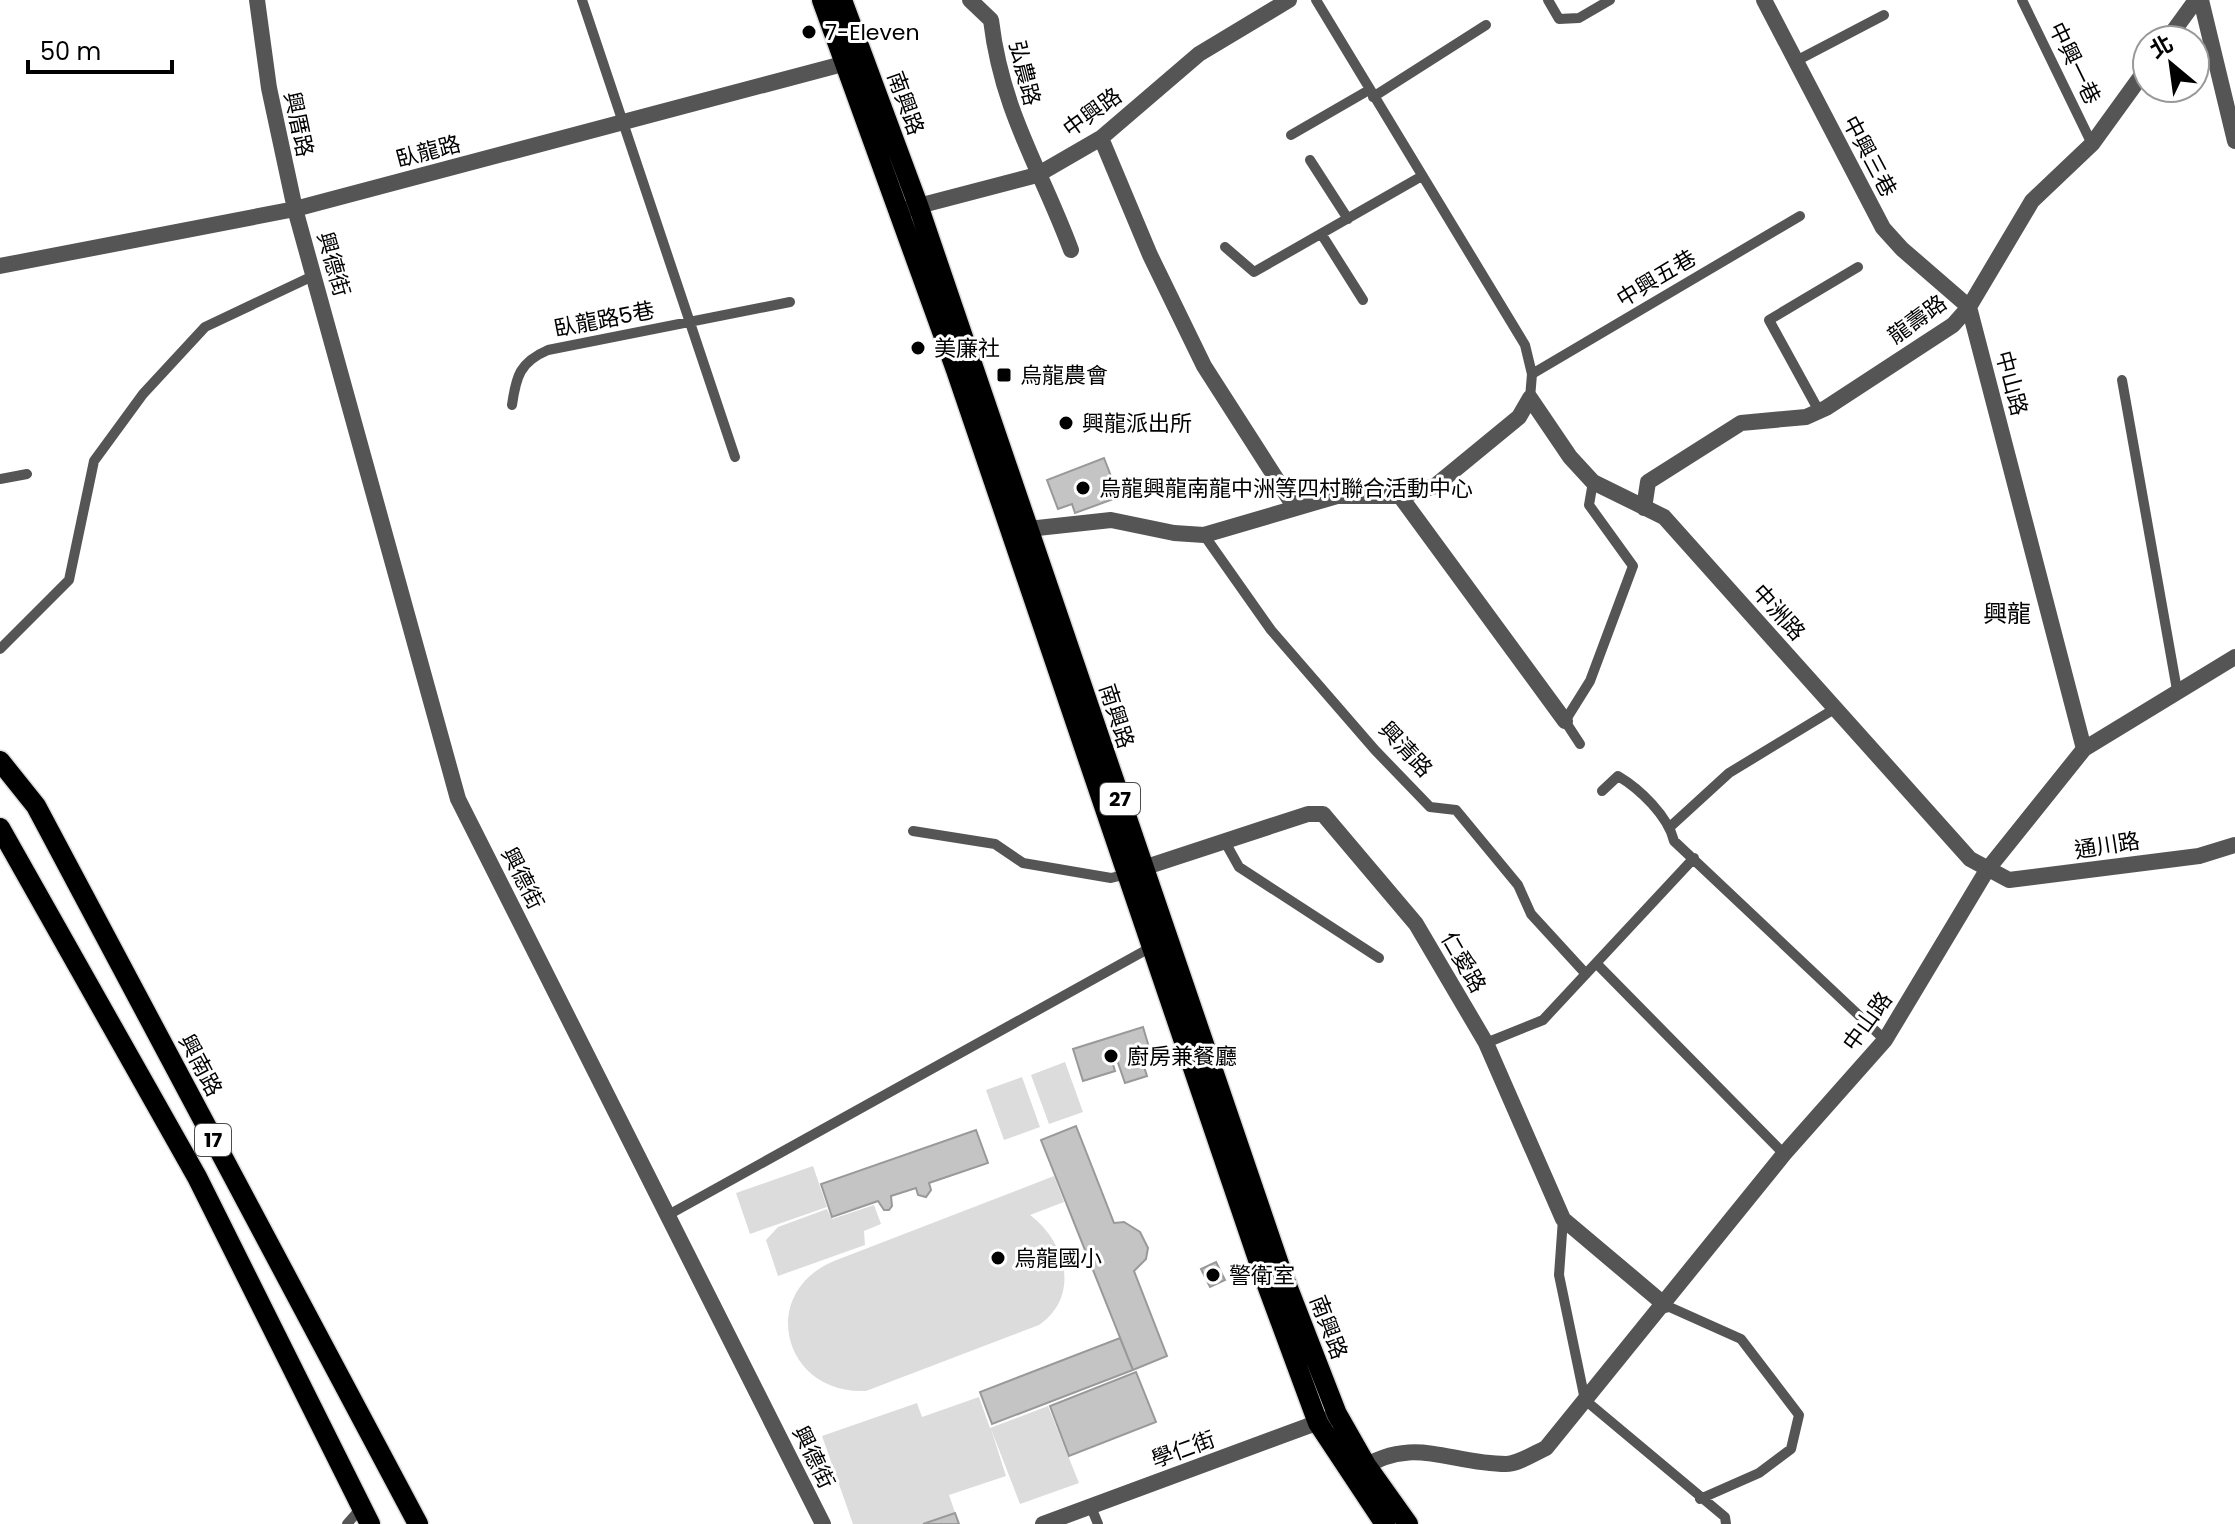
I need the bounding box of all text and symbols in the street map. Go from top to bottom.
place label: 7-Eleven [825,17,920,48]
street label: 中興一巷 [2041,17,2108,110]
marker: 7-Eleven [800,23,818,41]
scale bar [28,24,172,74]
north arrow [2131,24,2211,104]
text: 北 [2144,28,2179,66]
text: 50 m [40,35,101,68]
street label: 弘農路 [1001,37,1048,109]
street label: 南興路 [880,67,931,139]
street label: 中興路 [1056,80,1128,144]
street label: 興厝路 [276,89,321,160]
street label: 中興三巷 [1835,110,1904,202]
street label: 臥龍路 [392,128,464,175]
street label: 興德街 [310,228,358,300]
street label: 中興五巷 [1611,242,1702,314]
street label: 龍壽路 [1881,287,1953,351]
street label: 臥龍路5巷 [551,295,657,344]
place label: 美廉社 [934,333,1000,364]
marker: 美廉社 [909,339,927,357]
street label: 中山路 [1988,347,2035,419]
place label: 烏龍農會 [1020,360,1108,391]
marker: 烏龍農會 [995,366,1013,384]
place label: 興龍派出所 [1082,408,1192,439]
marker: 興龍派出所 [1057,414,1075,432]
place label: 烏龍興龍南龍中洲等四村聯合活動中心 [1099,473,1473,504]
marker: 烏龍興龍南龍中洲等四村聯合活動中心 [1074,479,1092,497]
street label: 中洲路 [1745,577,1812,647]
district label: 興龍 [1983,597,2031,630]
street label: 南興路 [1092,680,1141,752]
street label: 興清路 [1372,715,1439,784]
road number: 27 [1100,783,1140,815]
street label: 通川路 [2072,825,2142,866]
street label: 興德街 [494,842,551,915]
street label: 仁愛路 [1434,926,1493,999]
street label: 中山路 [1835,985,1899,1057]
street label: 興南路 [171,1029,230,1102]
place label: 廚房兼餐廳 [1127,1041,1237,1072]
marker: 廚房兼餐廳 [1102,1047,1120,1065]
road number: 17 [195,1124,231,1156]
place label: 烏龍國小 [1014,1243,1102,1274]
marker: 烏龍國小 [989,1249,1007,1267]
place label: 警衛室 [1229,1260,1295,1291]
marker: 警衛室 [1204,1266,1222,1284]
street label: 南興路 [1302,1291,1355,1364]
street label: 興德街 [785,1421,842,1494]
street label: 學仁街 [1147,1424,1219,1475]

